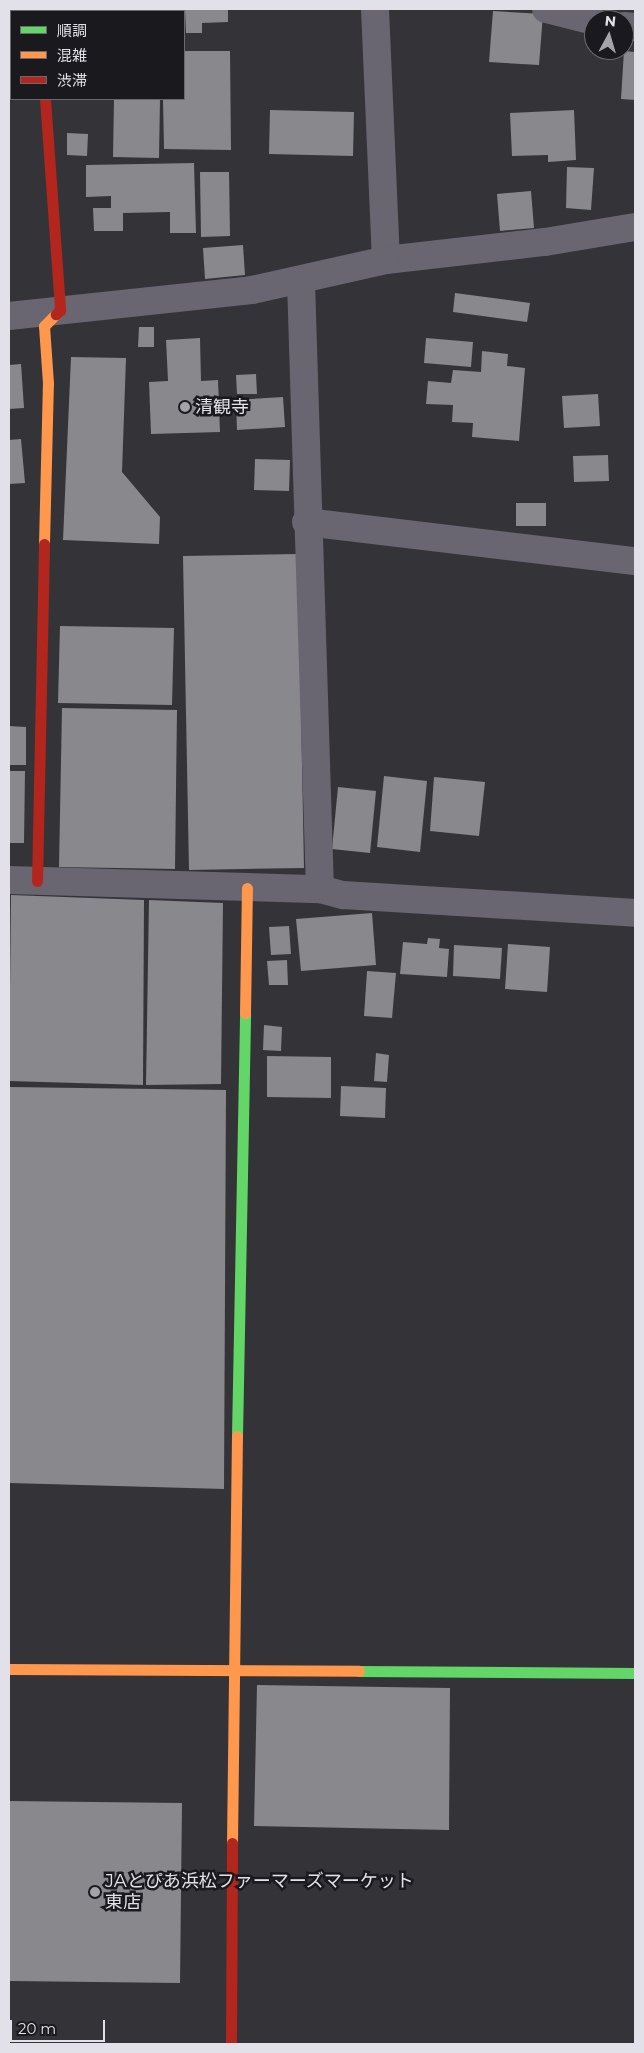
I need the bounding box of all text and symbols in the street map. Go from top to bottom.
legend [10,10,185,100]
north arrow [584,10,634,60]
text: N [604,12,617,31]
text: 順調 [57,21,87,40]
text: 混雑 [57,46,87,65]
text: 渋滞 [57,71,87,90]
place label: 清観寺 [195,396,249,418]
marker: 清観寺 [179,401,191,413]
place label: JAとぴあ浜松ファーマーズマーケット 東店 [105,1871,415,1914]
marker: JAとぴあ浜松ファーマーズマーケット 東店 [89,1886,101,1898]
scale bar [12,2010,108,2042]
text: 20 m [18,2019,56,2038]

